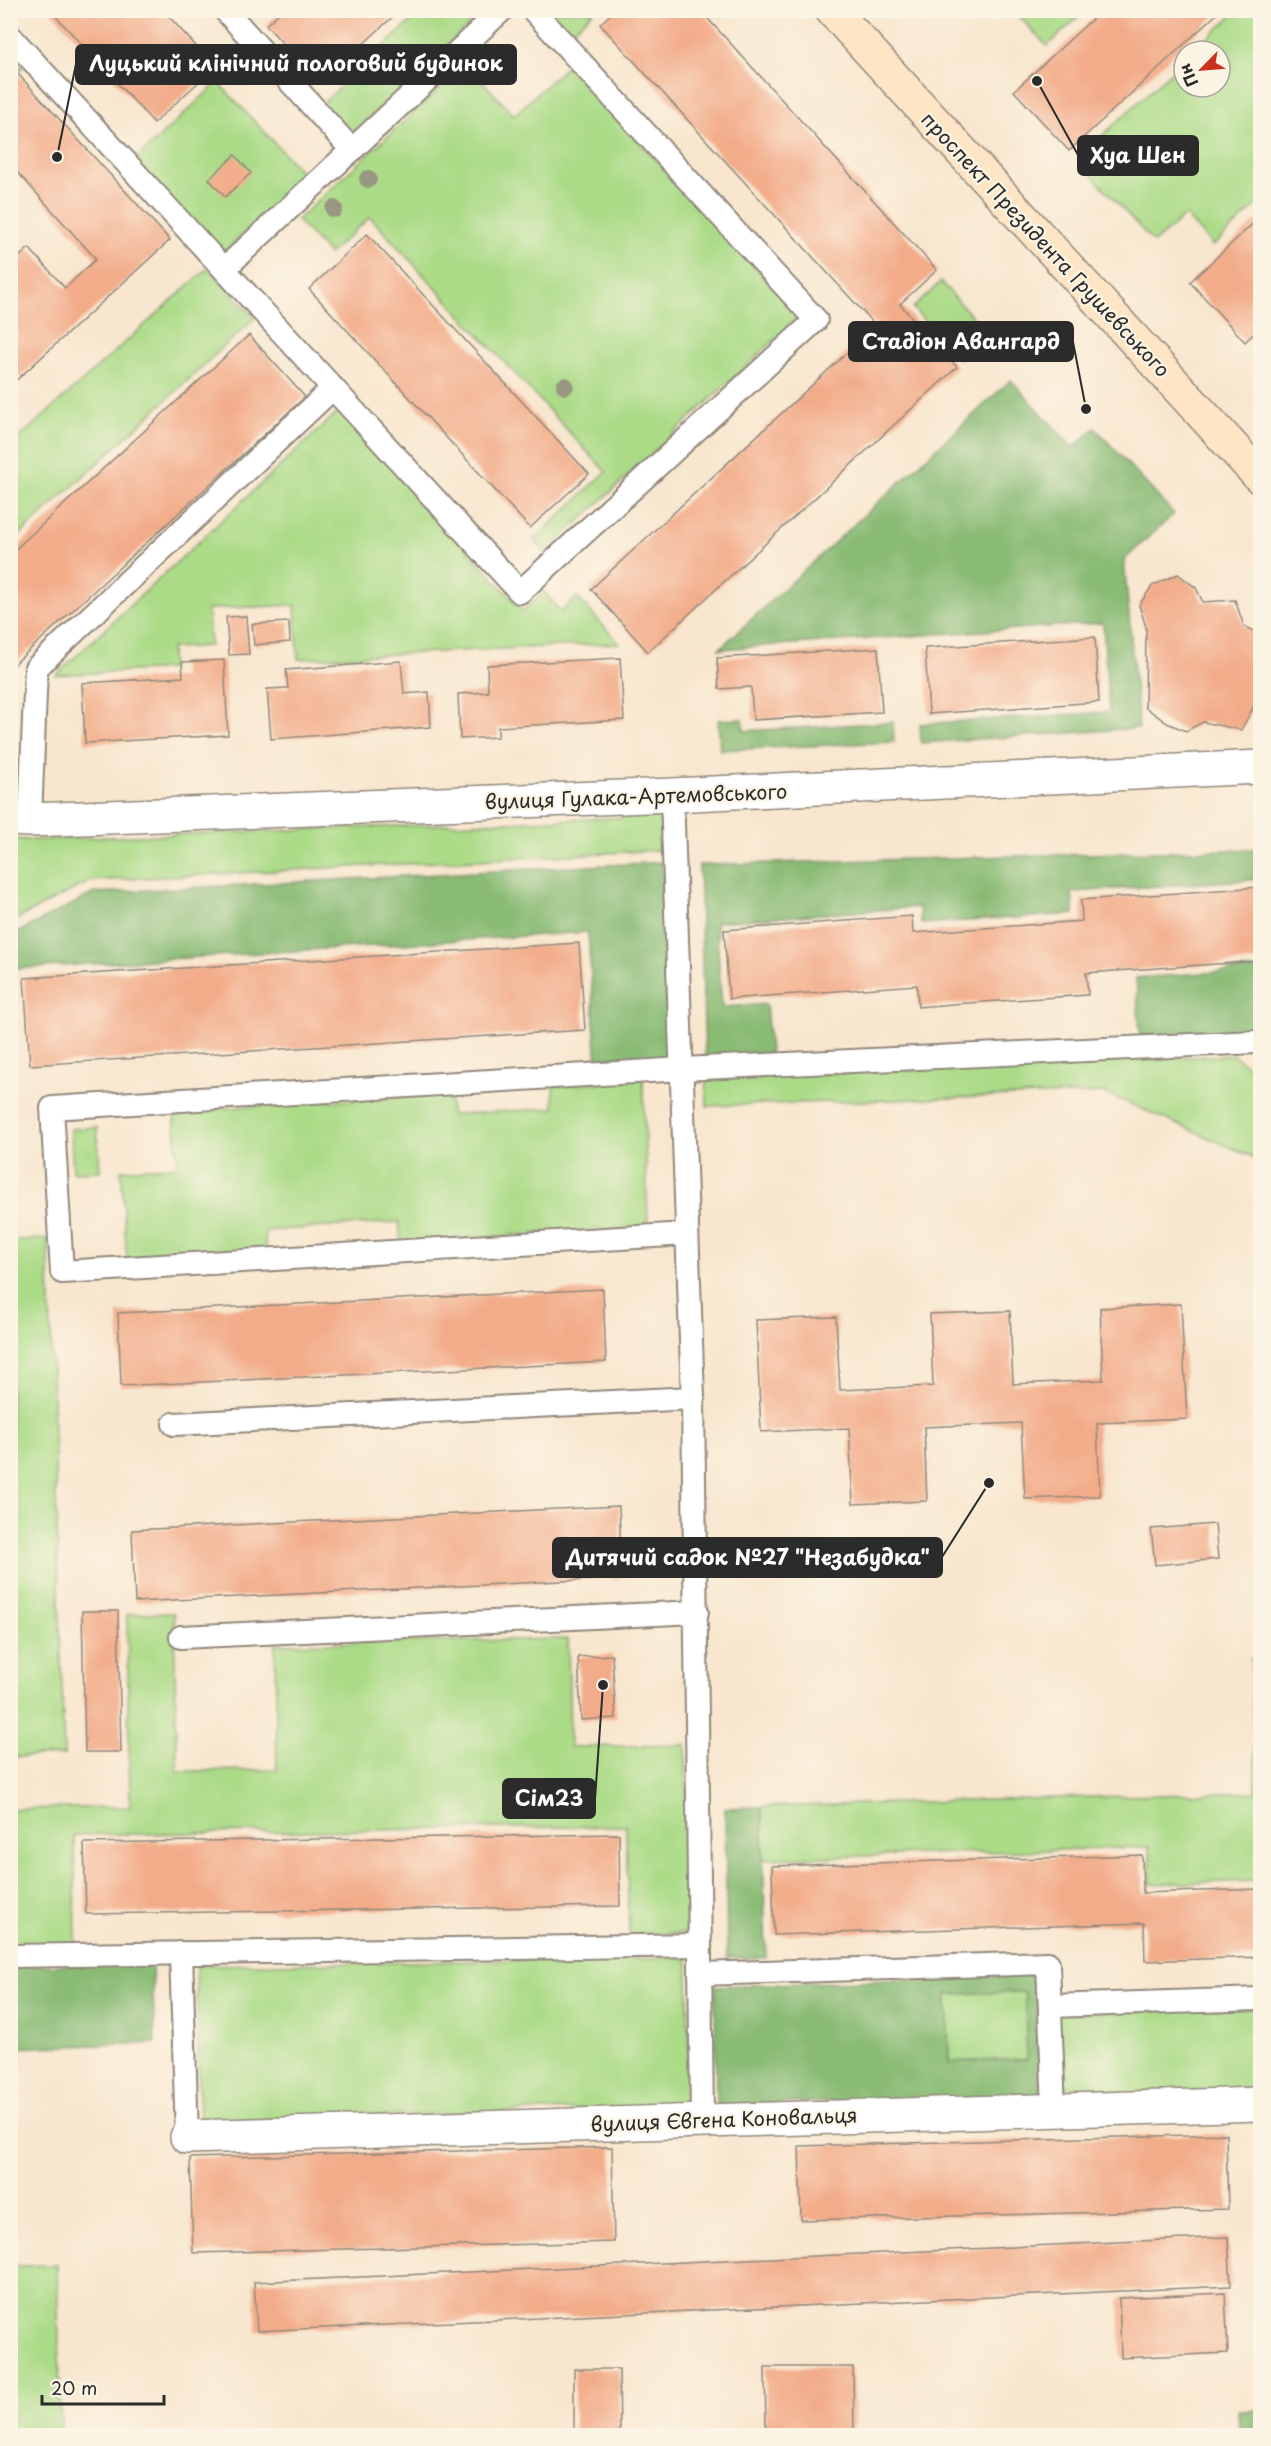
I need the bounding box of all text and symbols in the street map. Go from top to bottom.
north arrow [1172,39,1232,99]
callout: Луцький клінічний пологовий будинок [76,45,516,84]
text: Луцький клінічний пологовий будинок [89,46,504,78]
text: Пн [1172,60,1203,91]
street label: проспект Президента Грушевського [915,105,1177,383]
callout: Хуа Шен [1078,136,1198,175]
text: Хуа Шен [1090,138,1186,170]
callout: Стадіон Авангард [849,322,1073,361]
text: Стадіон Авангард [862,324,1060,356]
street label: вулиця Гулака-Артемовського [484,776,788,816]
callout: Дитячий садок №27 "Незабудка" [553,1538,942,1577]
text: Дитячий садок №27 "Незабудка" [565,1540,930,1572]
callout: Сім23 [503,1779,595,1818]
text: Сім23 [515,1781,583,1813]
street label: вулиця Євгена Коновальця [590,2099,858,2139]
scale bar [42,2368,164,2406]
text: 20 m [51,2374,97,2401]

